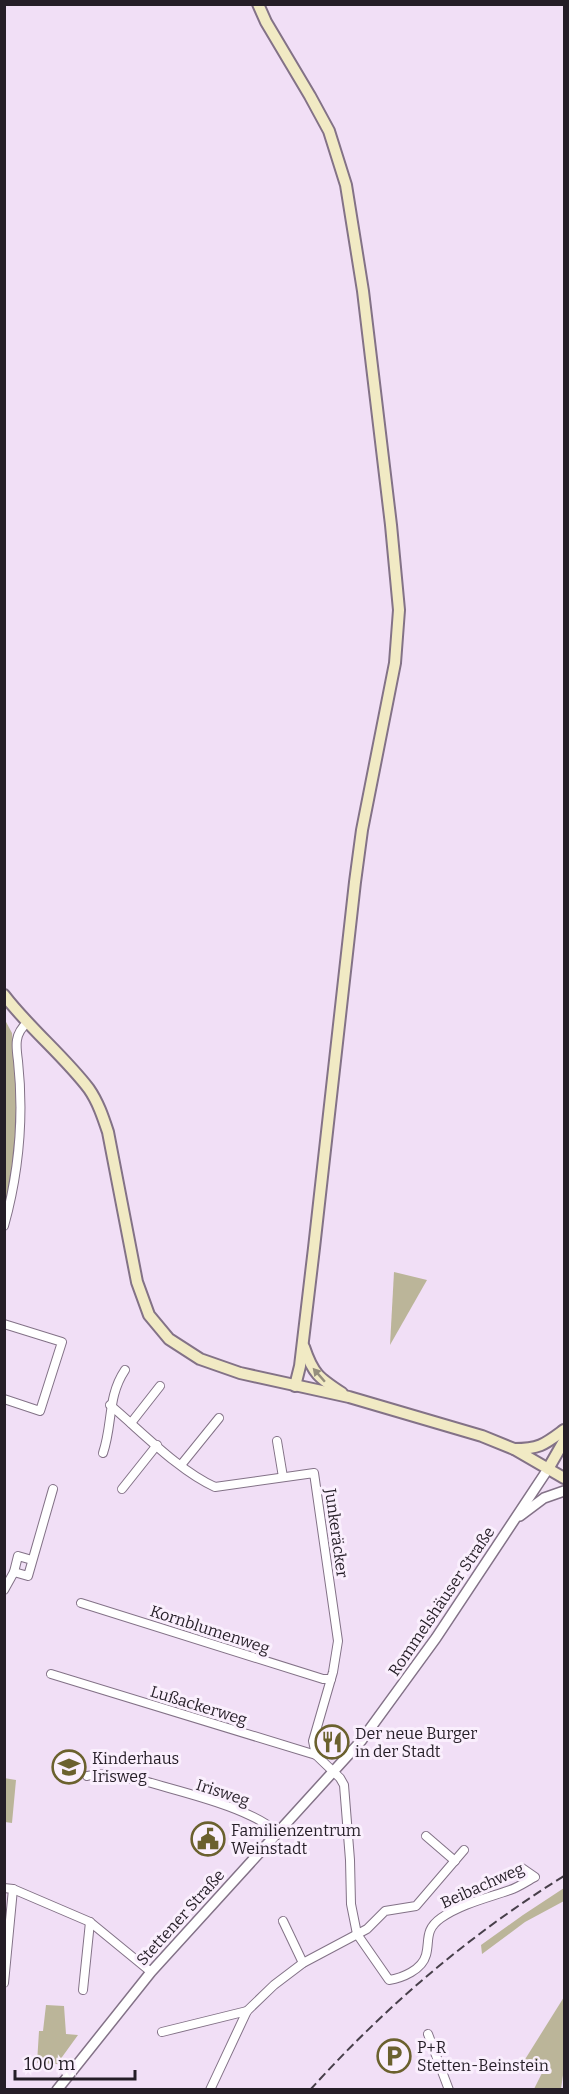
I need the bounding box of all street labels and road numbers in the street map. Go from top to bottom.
street label: Junkeräcker [321,1486,352,1579]
street label: Rommelshäuser Straße [384,1523,498,1679]
street label: Kornblumenweg [148,1601,272,1658]
street label: Lußackerweg [148,1682,250,1729]
street label: Irisweg [194,1775,252,1810]
street label: Beibachweg [438,1859,527,1912]
street label: Stettener Straße [132,1865,228,1969]

